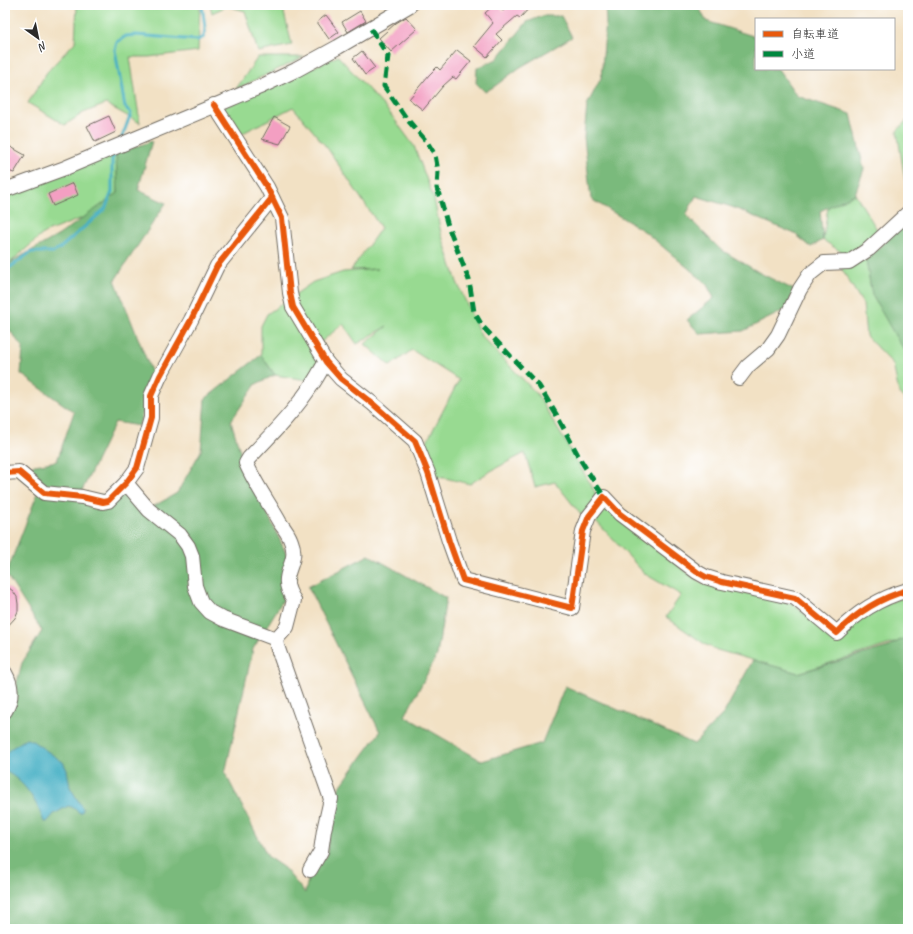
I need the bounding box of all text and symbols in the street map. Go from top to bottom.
north arrow [18,18,58,58]
legend [755,18,895,70]
text: 自転車道 [791,26,839,42]
text: N [35,39,50,55]
text: 小道 [791,46,815,62]

